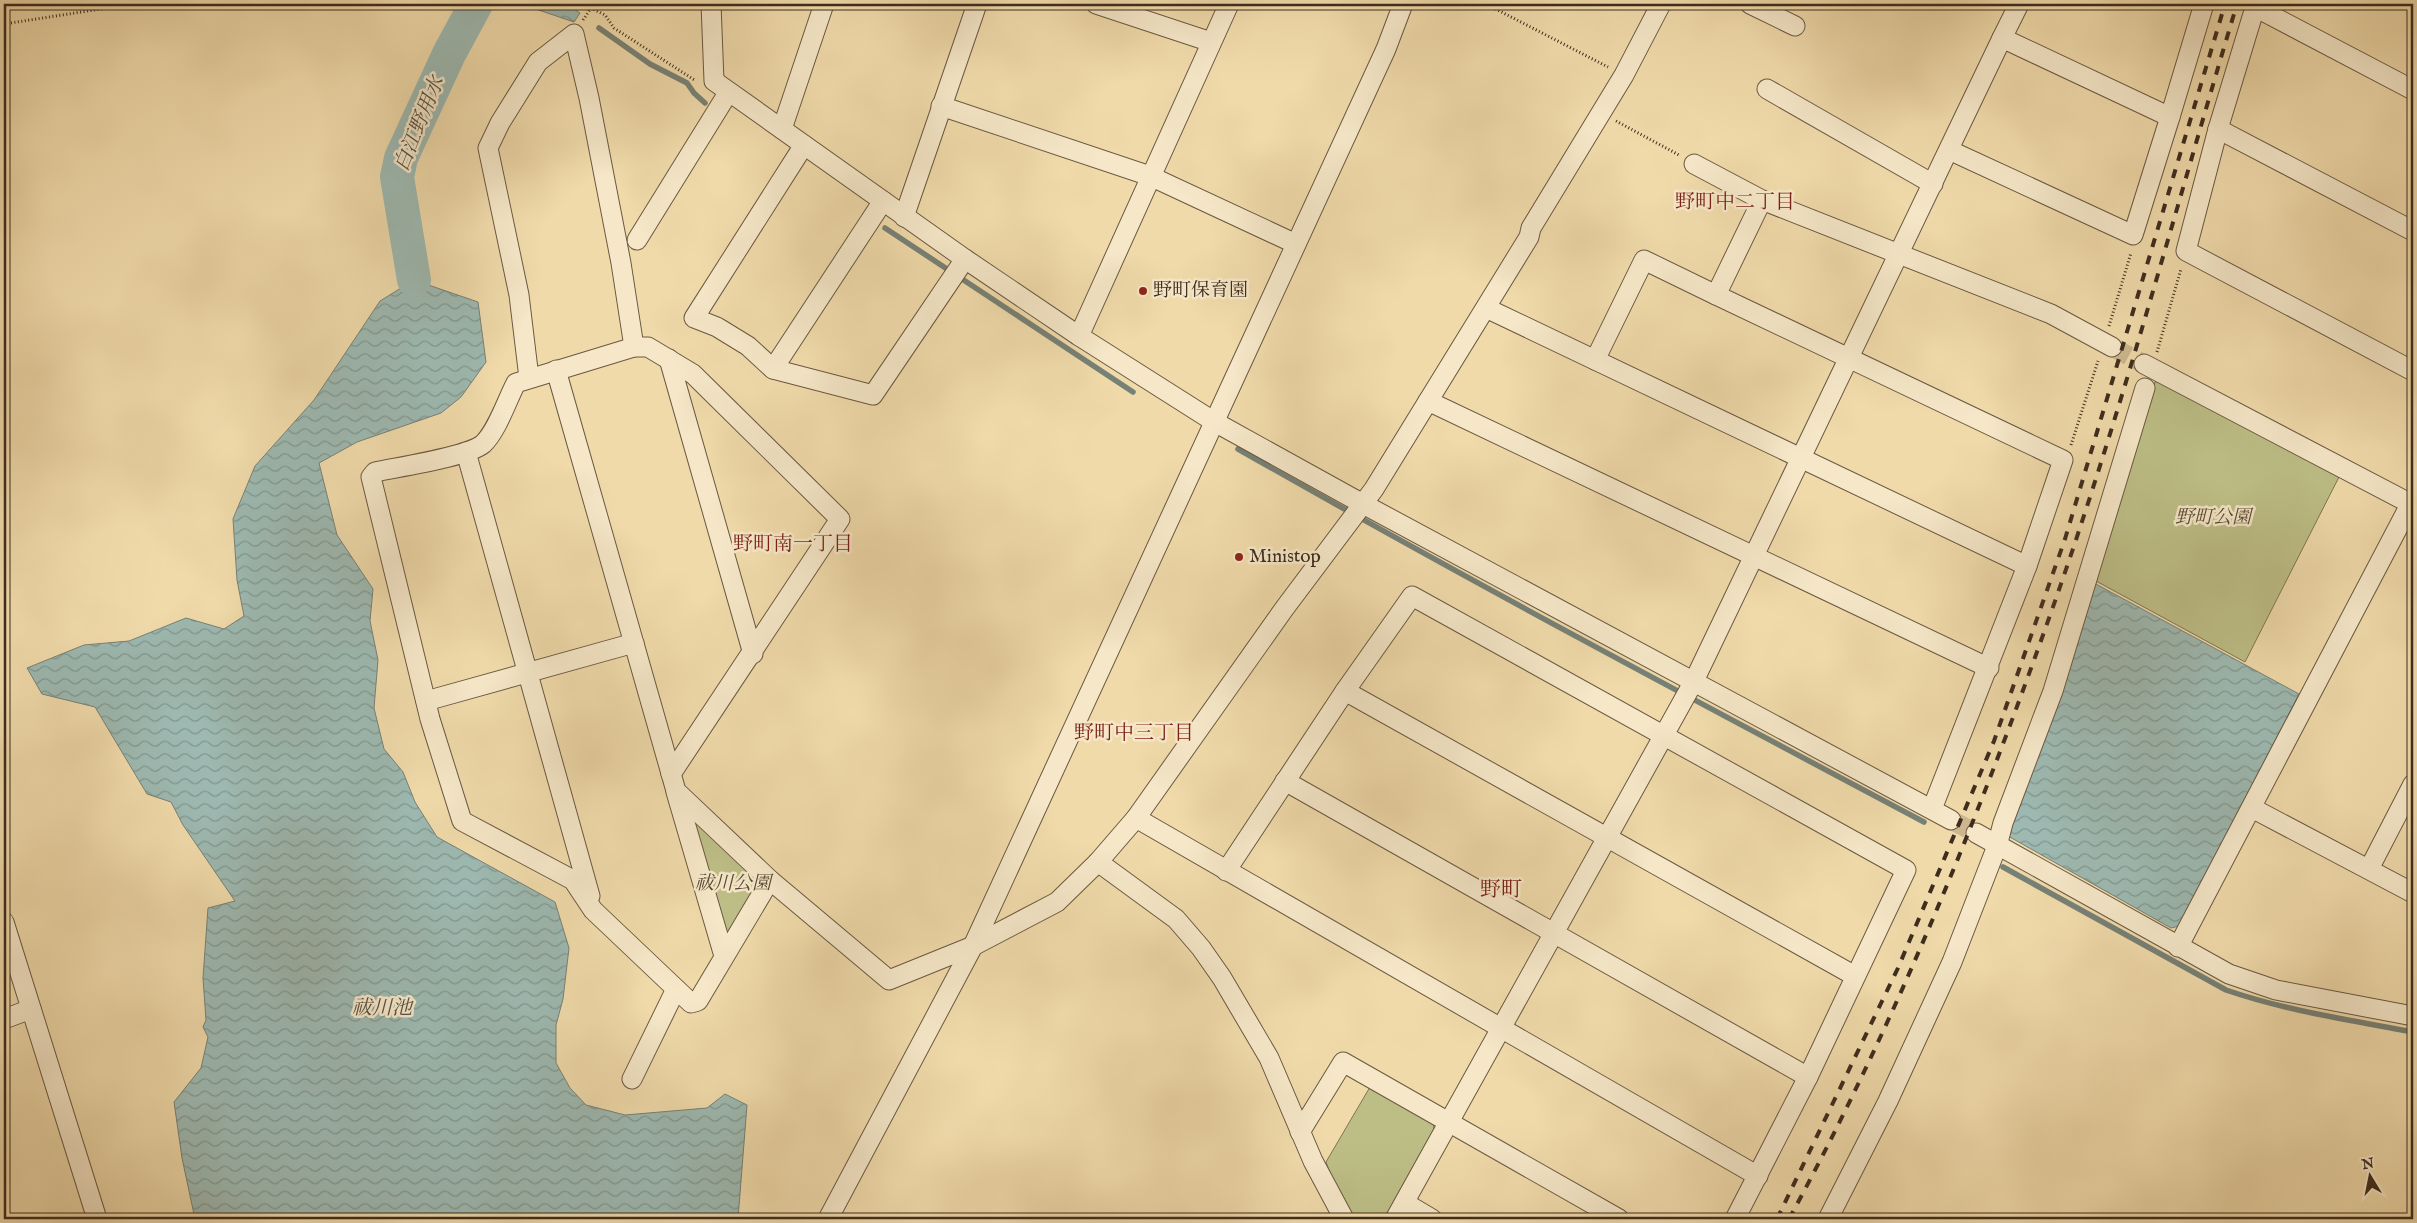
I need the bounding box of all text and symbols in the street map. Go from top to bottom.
water label: 白江野用水 [390,71,451,175]
district label: 野町中二丁目 [1675,190,1795,215]
place label: 野町保育園 [1153,279,1248,303]
marker: 野町保育園 [1137,285,1149,297]
park label: 野町公園 [2175,506,2254,530]
district label: 野町南一丁目 [733,532,853,557]
place label: Ministop [1249,545,1321,569]
marker: Ministop [1233,551,1245,563]
district label: 野町中三丁目 [1074,721,1194,746]
park label: 祓川公園 [695,872,774,896]
district label: 野町 [1480,877,1522,904]
water label: 祓川池 [352,996,414,1021]
north arrow [2344,1150,2394,1200]
text: N [2359,1154,2375,1174]

